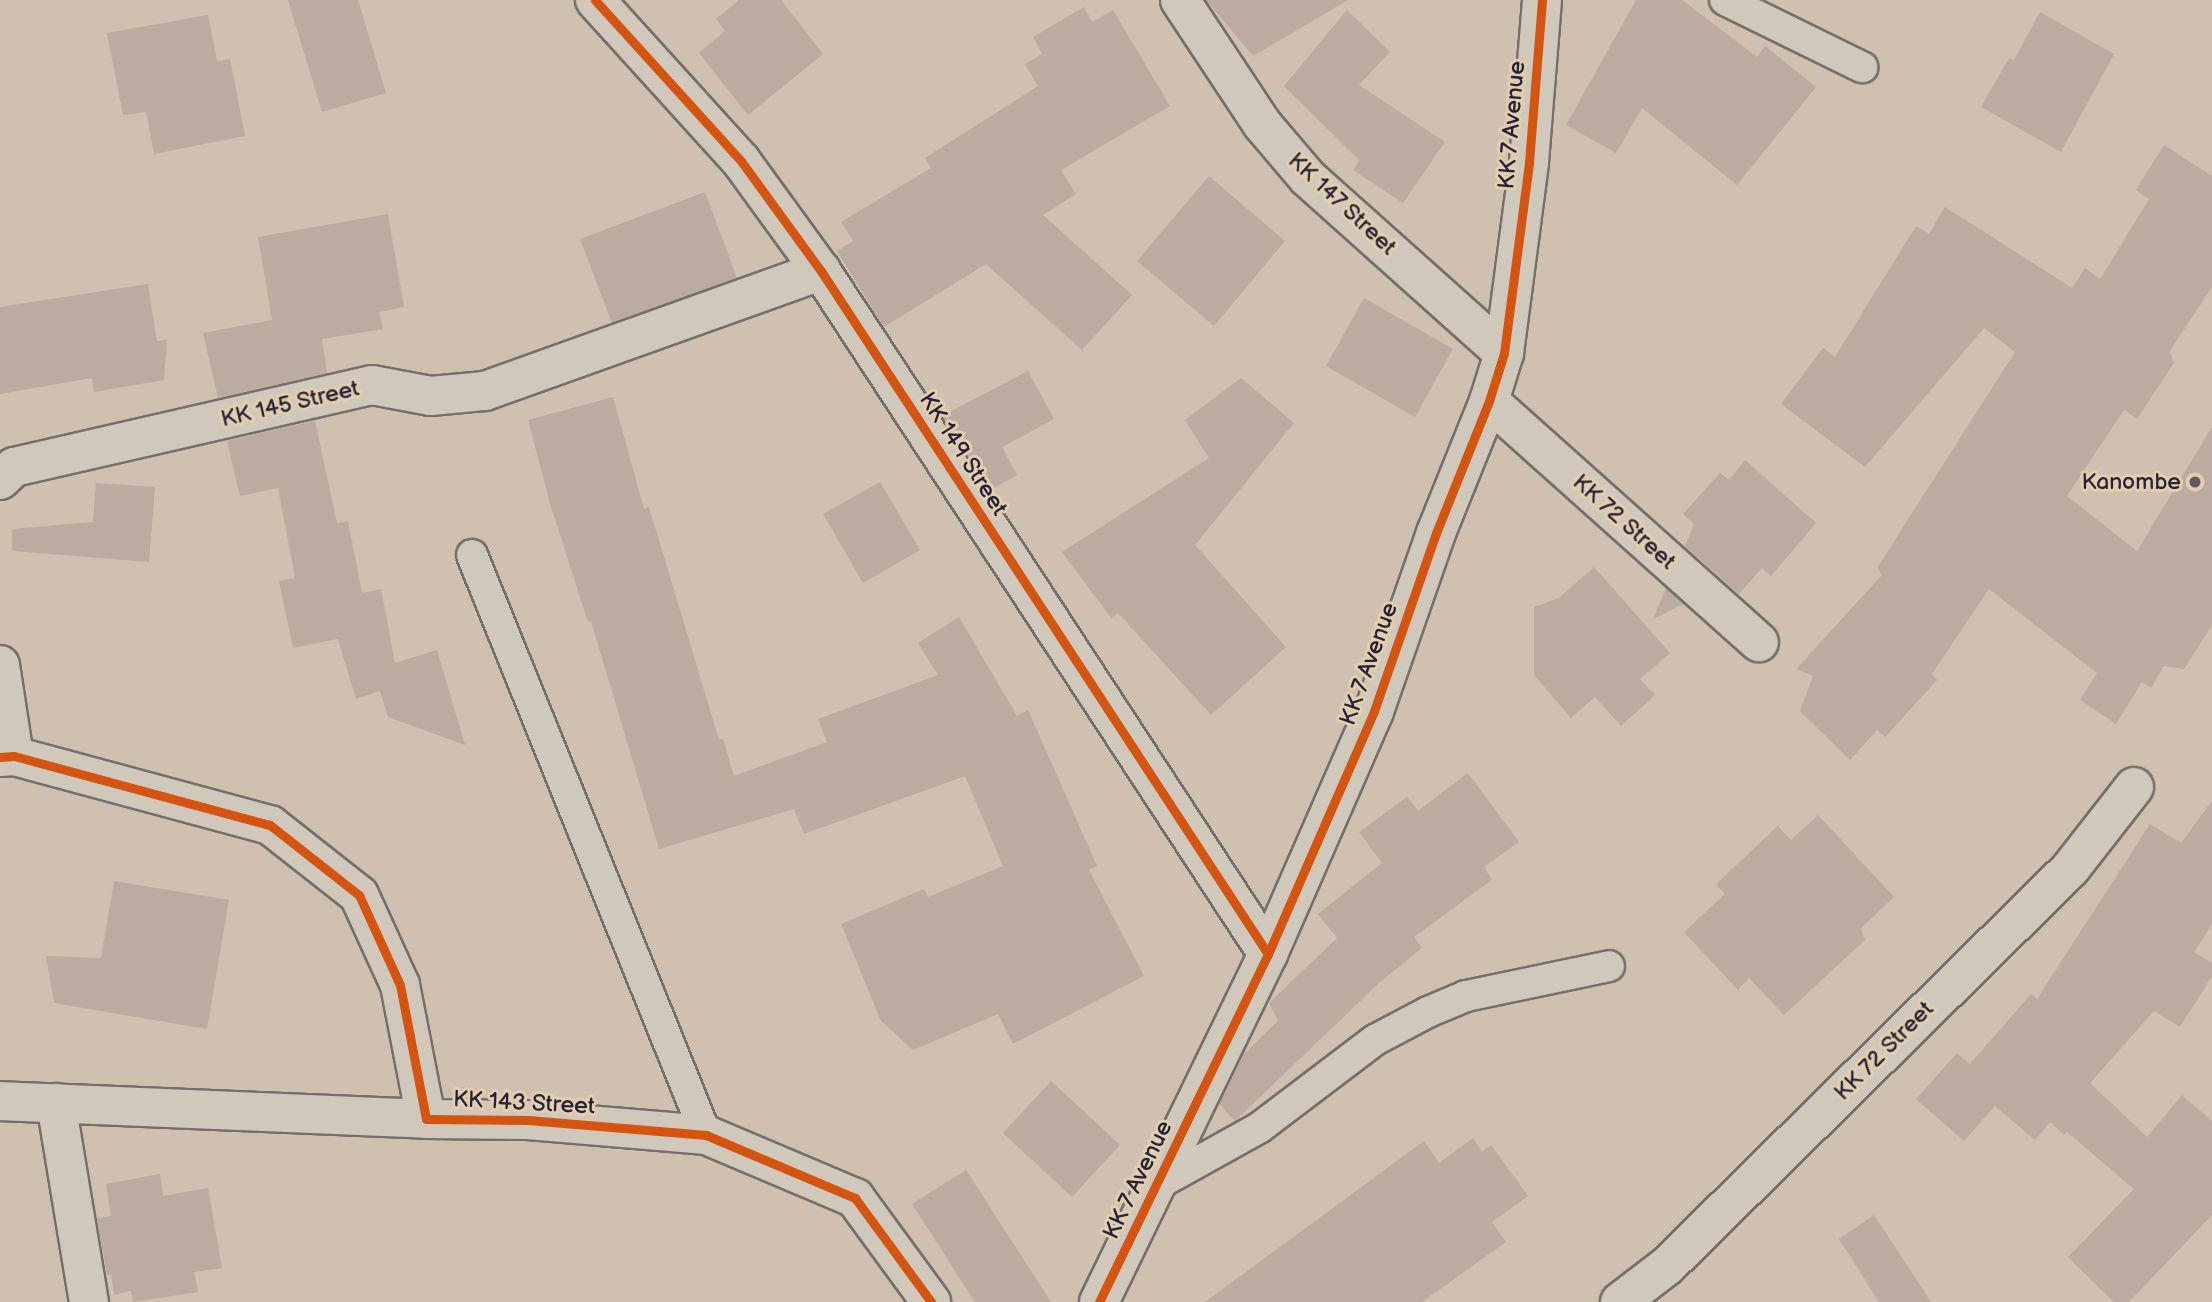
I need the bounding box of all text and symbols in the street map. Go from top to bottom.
street label: KK 7 Avenue [1493,59,1531,191]
street label: KK 147 Street [1282,146,1402,262]
street label: KK 145 Street [218,375,362,433]
street label: KK 149 Street [913,387,1013,521]
street label: KK 72 Street [1566,468,1682,576]
place label: Kanombe [2082,468,2181,496]
marker: Kanombe [2187,474,2203,490]
street label: KK 7 Avenue [1334,598,1404,730]
street label: KK 72 Street [1828,995,1940,1107]
street label: KK 143 Street [452,1085,596,1121]
street label: KK 7 Avenue [1097,1115,1179,1245]

